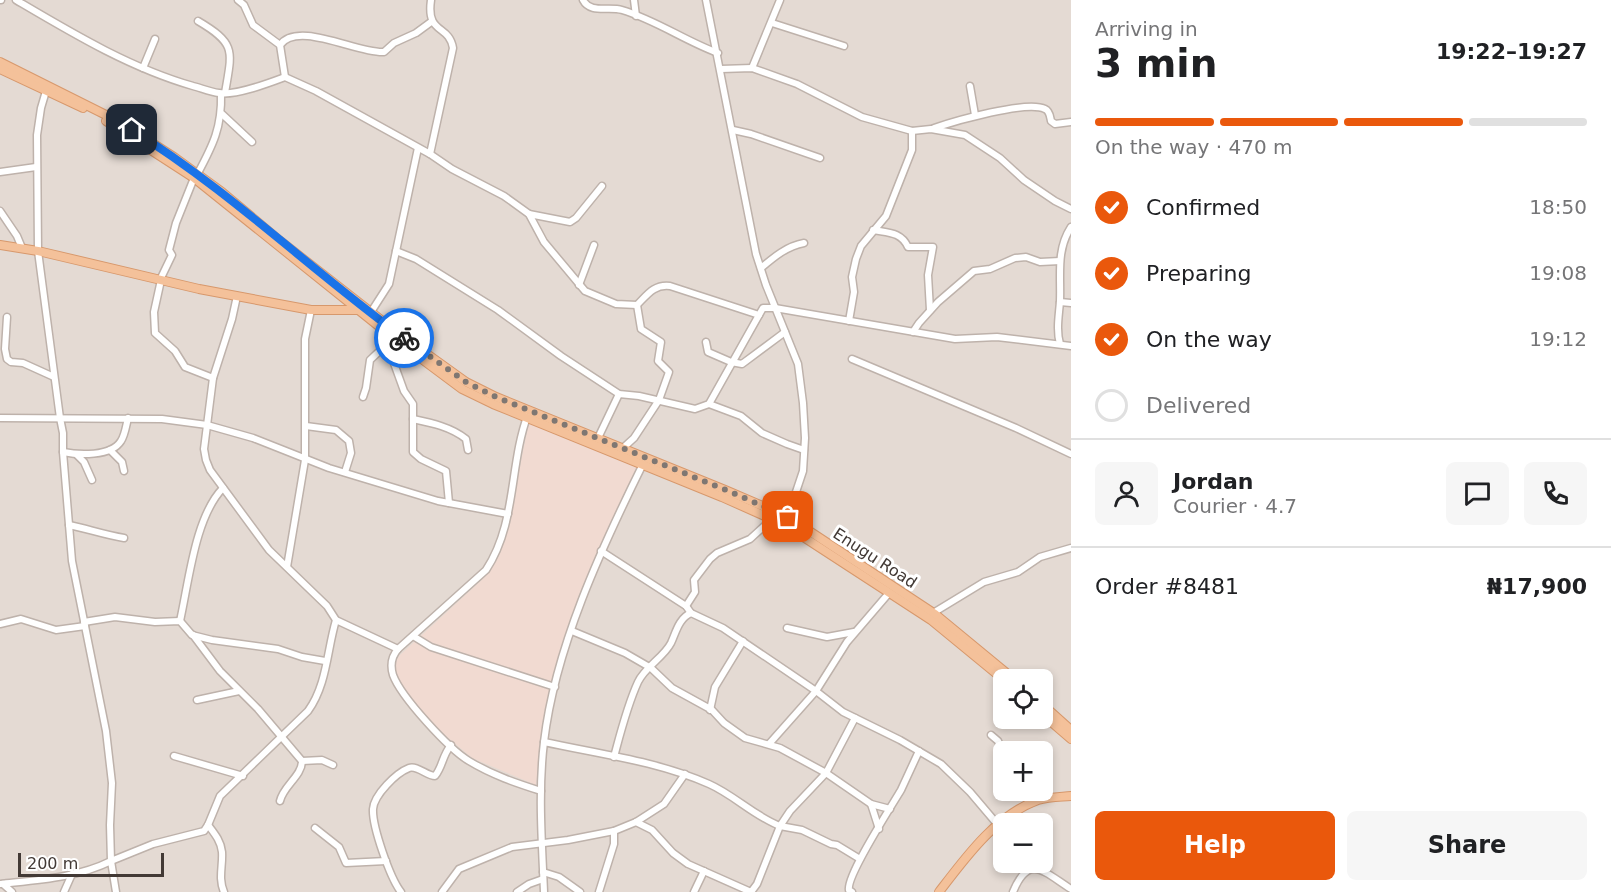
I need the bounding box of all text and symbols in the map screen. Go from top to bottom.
text: Arriving in [1095,17,1198,41]
text: 19:22–19:27 [1436,39,1587,64]
text: 3 min [1095,41,1217,86]
pin [106,104,157,155]
icon: home [115,113,148,146]
text: On the way · 470 m [1095,135,1293,159]
icon: check [1095,191,1128,224]
text: Confirmed [1146,195,1260,220]
text: 18:50 [1529,195,1587,219]
icon: check [1095,257,1128,290]
text: Preparing [1146,261,1252,286]
text: 19:08 [1529,261,1587,285]
courier [374,308,434,368]
icon: bike [388,322,421,355]
icon: check [1095,323,1128,356]
text: On the way [1146,327,1272,352]
text: 19:12 [1529,327,1587,351]
text: Delivered [1146,393,1251,418]
button: person [1095,462,1158,525]
button: chat [1446,462,1509,525]
button: phone [1524,462,1587,525]
text: Jordan [1173,469,1253,494]
pin [762,491,813,542]
text: Courier · 4.7 [1173,494,1297,518]
icon: bag [771,500,804,533]
street label: Enugu Road [830,524,920,592]
text: Order #8481 [1095,574,1239,599]
text: ₦17,900 [1487,574,1587,599]
map controls [993,669,1053,873]
button: locate [993,669,1053,729]
button: + [993,741,1053,801]
button: Help [1095,811,1335,880]
button: Share [1347,811,1587,880]
button: − [993,813,1053,873]
scale bar [18,850,164,878]
text: 200 m [27,854,78,873]

